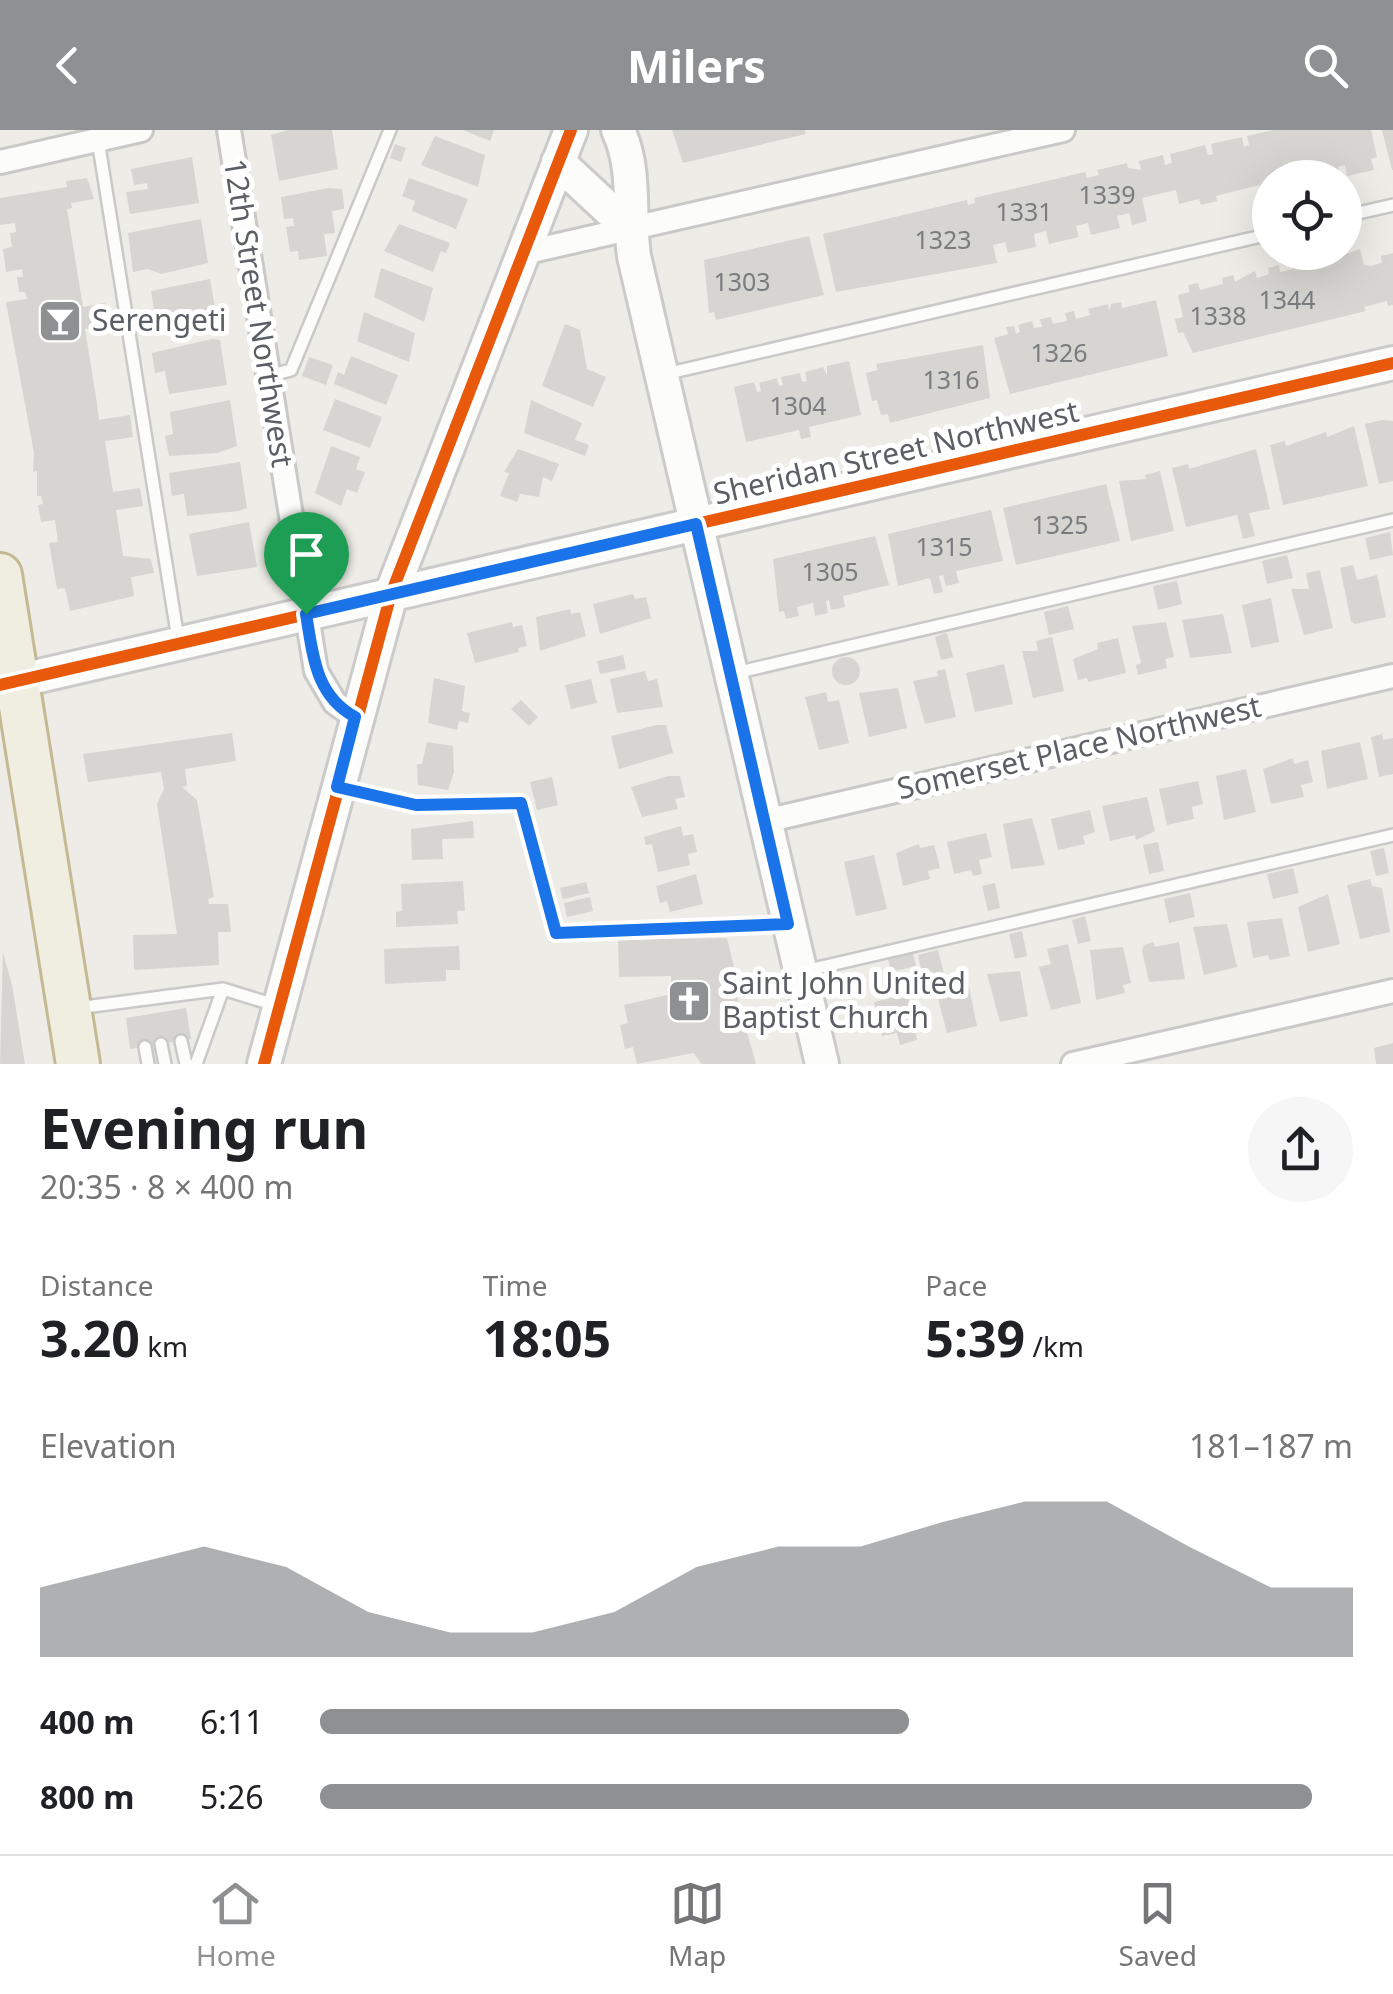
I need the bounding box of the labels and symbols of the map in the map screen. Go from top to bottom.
street label: 12th Street Northwest [215,156,304,470]
house number: 1339 [1078,177,1136,211]
house number: 1331 [995,194,1053,228]
house number: 1323 [914,222,972,256]
house number: 1303 [713,264,771,298]
house number: 1344 [1258,282,1316,316]
bar icon: Serengeti [37,298,83,344]
house number: 1338 [1189,298,1247,332]
place label: Serengeti [92,299,227,340]
house number: 1326 [1030,335,1088,369]
house number: 1316 [922,362,980,396]
house number: 1304 [769,388,827,422]
street label: Sheridan Street Northwest [709,389,1082,514]
house number: 1325 [1031,507,1089,541]
pin [264,512,349,615]
house number: 1315 [915,529,973,563]
house number: 1305 [801,554,859,588]
street label: Somerset Place Northwest [893,685,1265,808]
place label: Saint John United Baptist Church [722,962,966,1037]
church icon: Saint John United Baptist Church [666,978,712,1024]

